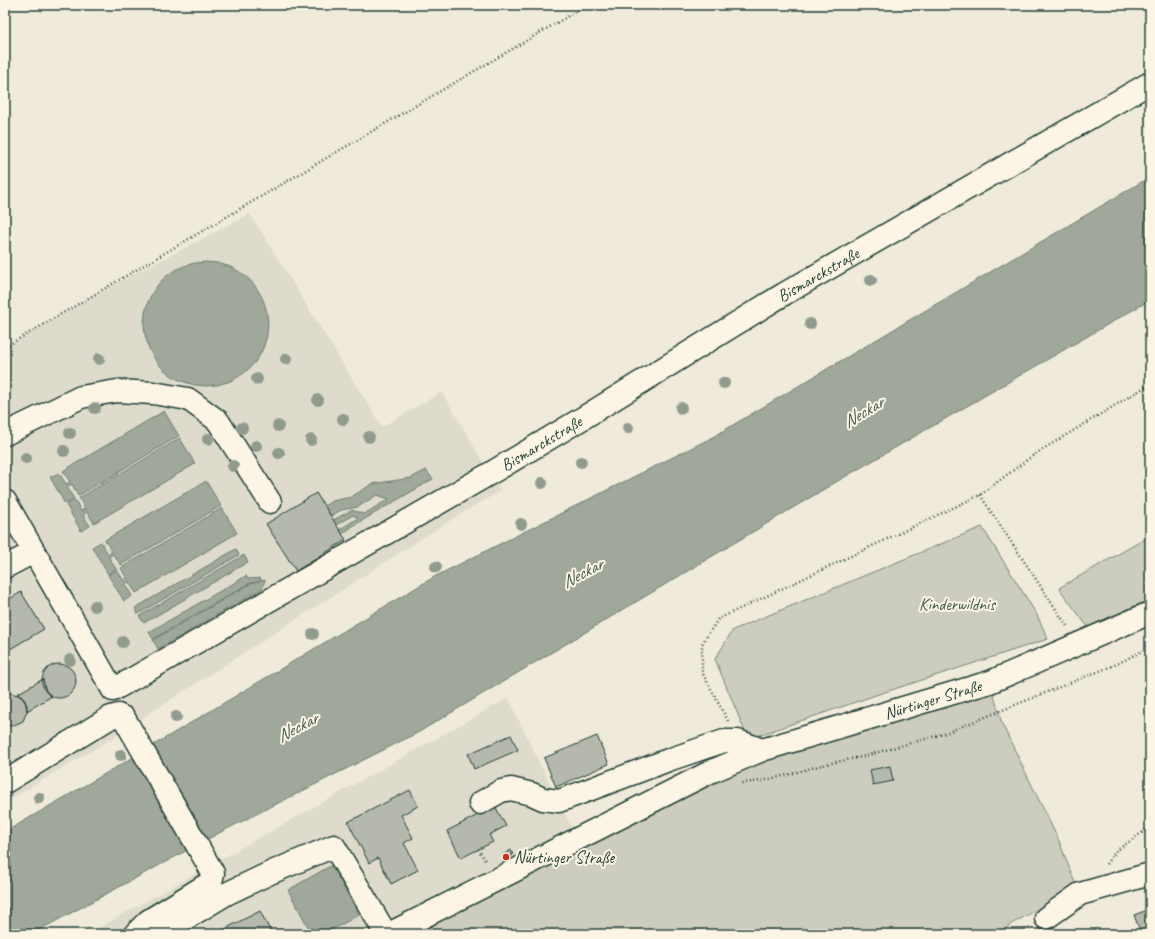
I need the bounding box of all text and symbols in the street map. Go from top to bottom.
street label: Bismarckstraße [773,242,864,307]
water label: Neckar [839,390,890,433]
street label: Bismarckstraße [497,410,587,476]
water label: Neckar [558,551,609,593]
park label: Kinderwildnis [919,594,996,615]
street label: Nürtinger Straße [882,675,985,724]
water label: Neckar [273,705,324,747]
place label: Nürtinger Straße [514,847,616,868]
marker: Nürtinger Straße [501,852,511,862]

